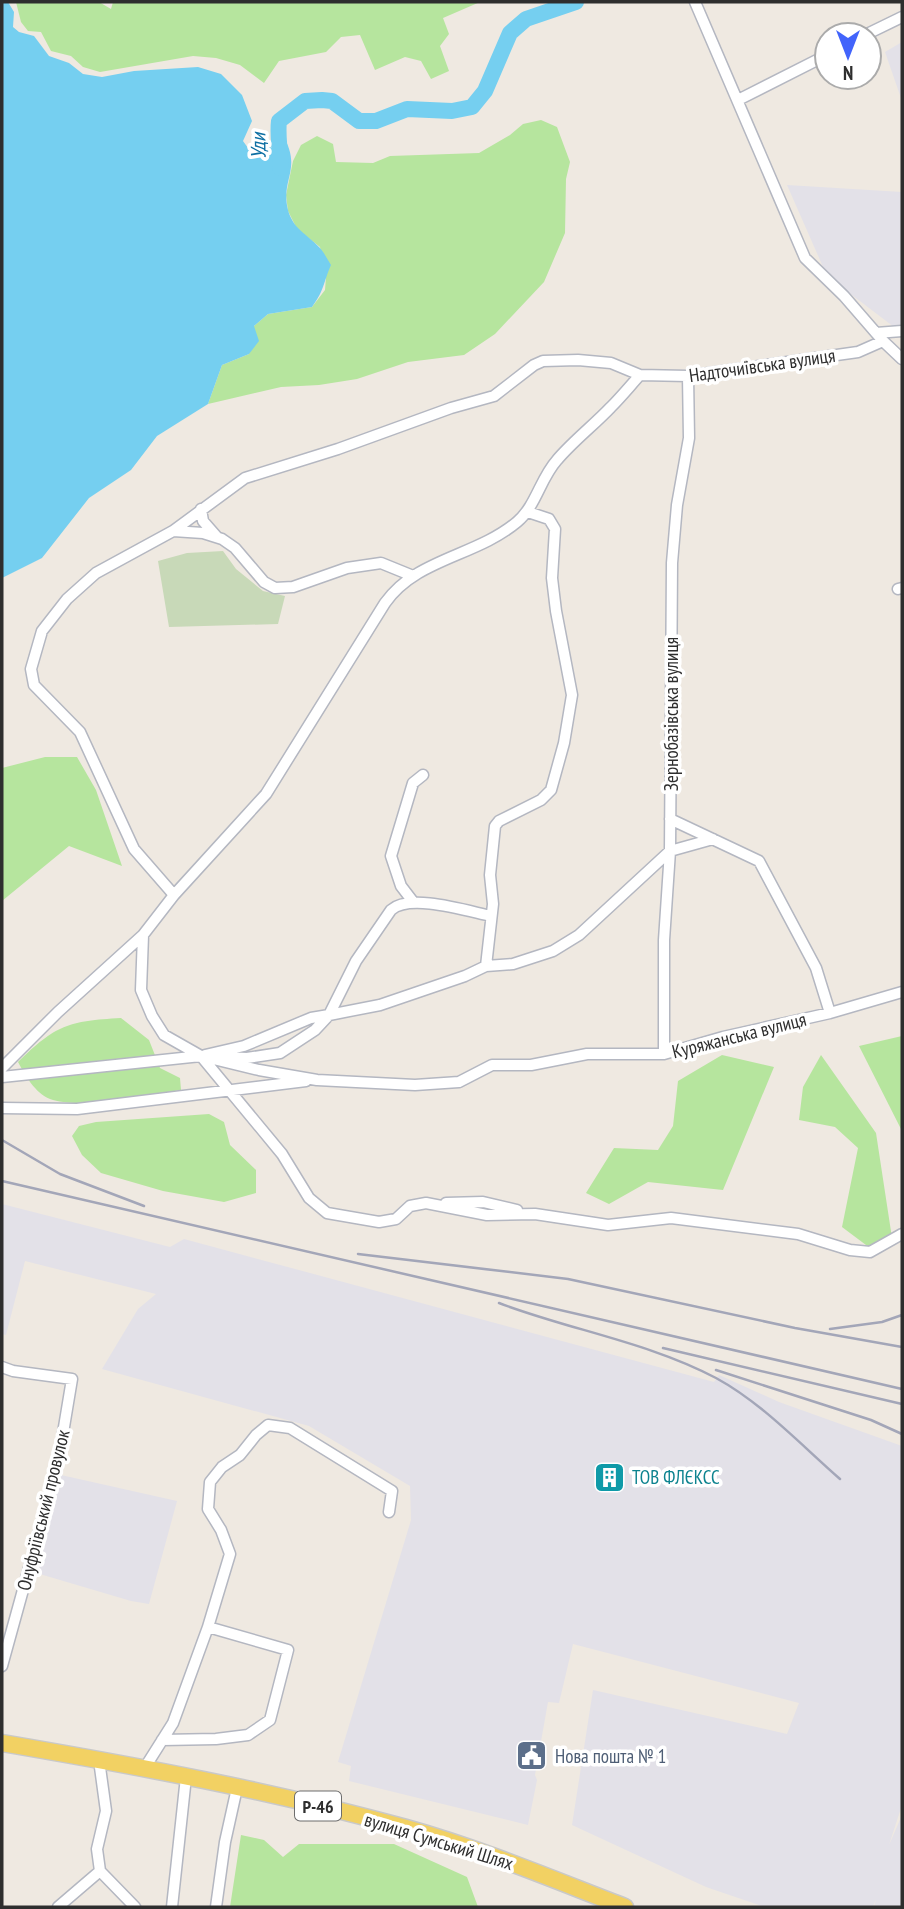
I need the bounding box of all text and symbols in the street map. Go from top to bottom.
north arrow [813,21,883,91]
text: N [843,61,853,85]
water label: Уди [244,131,272,159]
street label: Надточиївська вулиця [687,343,837,387]
street label: Зернобазівська вулиця [659,637,683,791]
street label: Куряжанська вулиця [669,1007,809,1063]
street label: Онуфріївський провулок [11,1426,75,1593]
building icon: ТОВ ФЛЄКСС [592,1460,626,1494]
place label: ТОВ ФЛЄКСС [632,1465,720,1489]
public building icon: Нова пошта № 1 [515,1739,549,1773]
place label: Нова пошта № 1 [555,1744,666,1768]
road number: Р-46 [295,1792,341,1820]
street label: вулиця Сумський Шлях [362,1807,516,1875]

